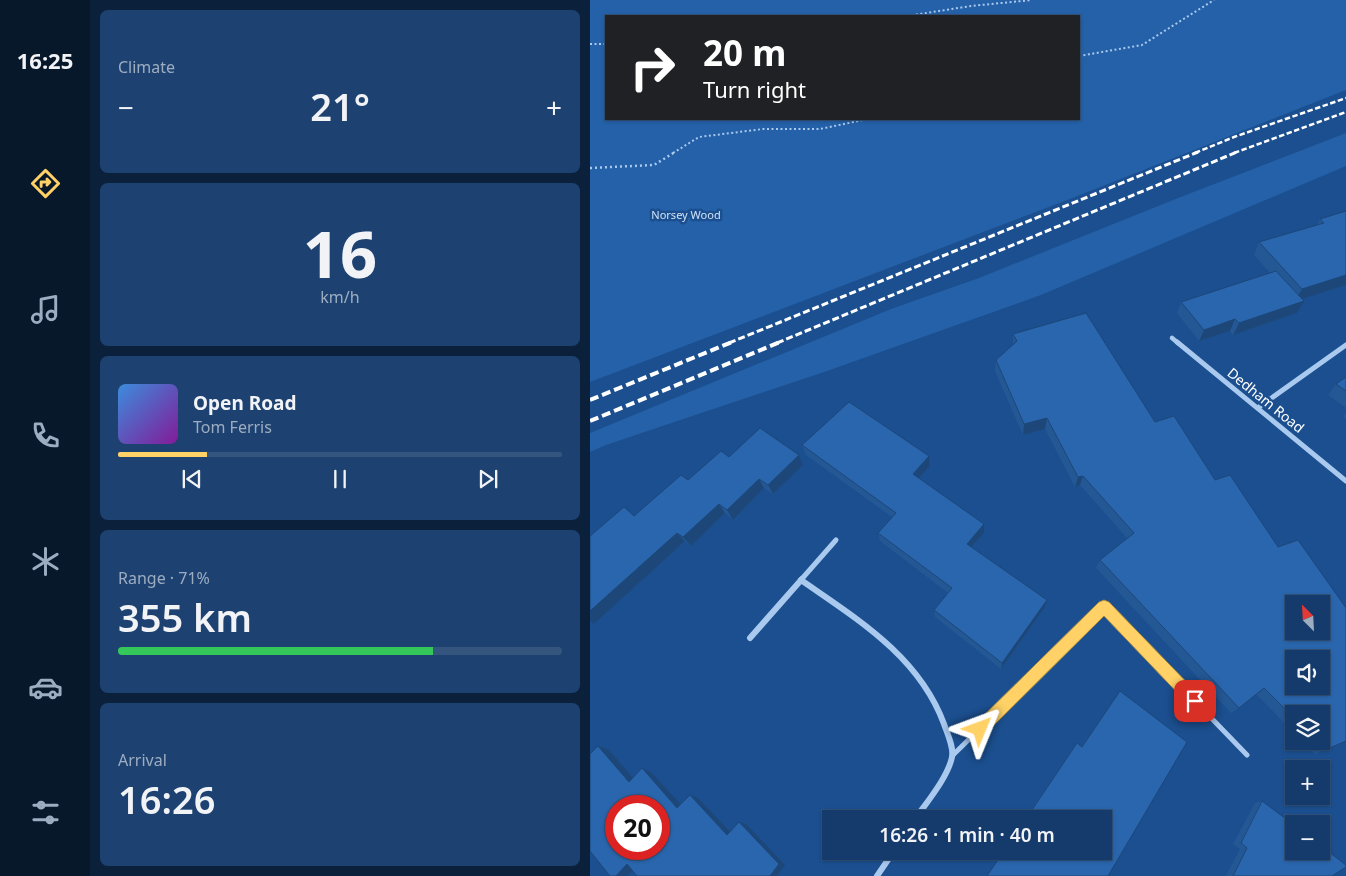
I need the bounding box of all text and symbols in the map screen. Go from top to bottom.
text: 20 m [703,29,786,76]
icon: right [620,35,685,100]
text: 16:25 [17,45,73,75]
text: Climate [118,56,175,78]
text: Turn right [703,74,806,104]
text: 21° [310,80,370,132]
text: − [118,88,134,126]
text: + [546,88,562,126]
icon: directions [28,166,63,201]
park label: Norsey Wood [651,207,721,222]
text: 16 [303,209,377,297]
text: km/h [320,286,360,308]
icon: music [28,292,63,327]
street label: Dedham Road [1224,363,1308,437]
text: Open Road [193,390,296,416]
text: Tom Ferris [193,416,272,438]
icon: phone [28,418,63,453]
icon: previous [178,465,206,493]
icon: pause [326,465,354,493]
icon: next [474,465,502,493]
icon: climate [28,544,63,579]
text: Range · 71% [118,567,210,589]
text: 355 km [118,591,252,643]
north arrow [1285,595,1330,640]
map controls [1285,595,1330,860]
button: sound [1285,650,1330,695]
icon: car [28,670,63,705]
pin [1174,680,1216,722]
icon: arrive [1181,687,1209,715]
position arrow [953,702,1005,754]
button: layers [1285,705,1330,750]
text: Arrival [118,749,167,771]
button: + [1285,760,1330,805]
text: 16:26 [118,773,215,825]
icon: filters [28,795,63,830]
speed limit sign: 20 [605,795,670,860]
button: − [1285,815,1330,860]
text: 16:26 · 1 min · 40 m [879,822,1055,848]

